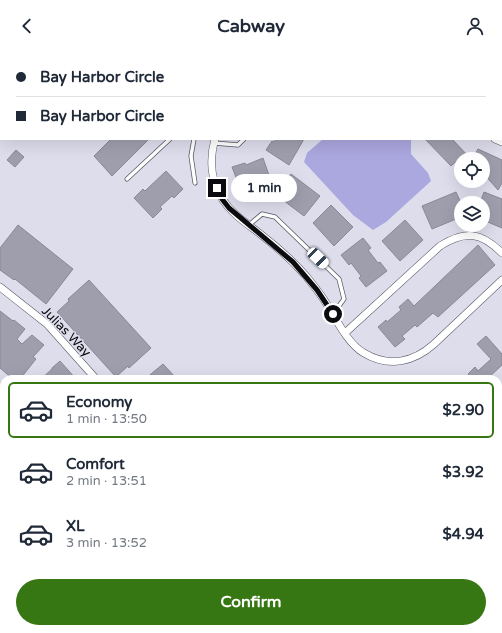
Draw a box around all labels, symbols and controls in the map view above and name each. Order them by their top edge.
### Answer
icon: back [16,15,38,37]
text: Cabway [217,15,285,37]
icon: person [464,15,486,37]
text: Bay Harbor Circle [40,68,164,86]
text: Bay Harbor Circle [40,107,164,125]
map controls [454,152,490,232]
button: locate [454,152,490,188]
callout: 1 min [231,174,297,202]
route end [208,179,226,197]
text: 1 min [247,180,281,196]
button: layers [454,196,490,232]
car [305,245,331,271]
street label: Julias Way [38,303,94,360]
route start [324,305,342,323]
icon: car [18,392,54,428]
text: Economy [66,393,132,411]
text: $2.90 [443,401,484,419]
text: 1 min · 13:50 [66,411,147,427]
icon: car [18,454,54,490]
text: Comfort [66,455,125,473]
text: $3.92 [443,463,484,481]
text: 2 min · 13:51 [66,473,147,489]
icon: car [18,516,54,552]
text: XL [66,517,85,535]
text: $4.94 [443,525,484,543]
text: 3 min · 13:52 [66,535,147,551]
button: Confirm [16,579,486,625]

